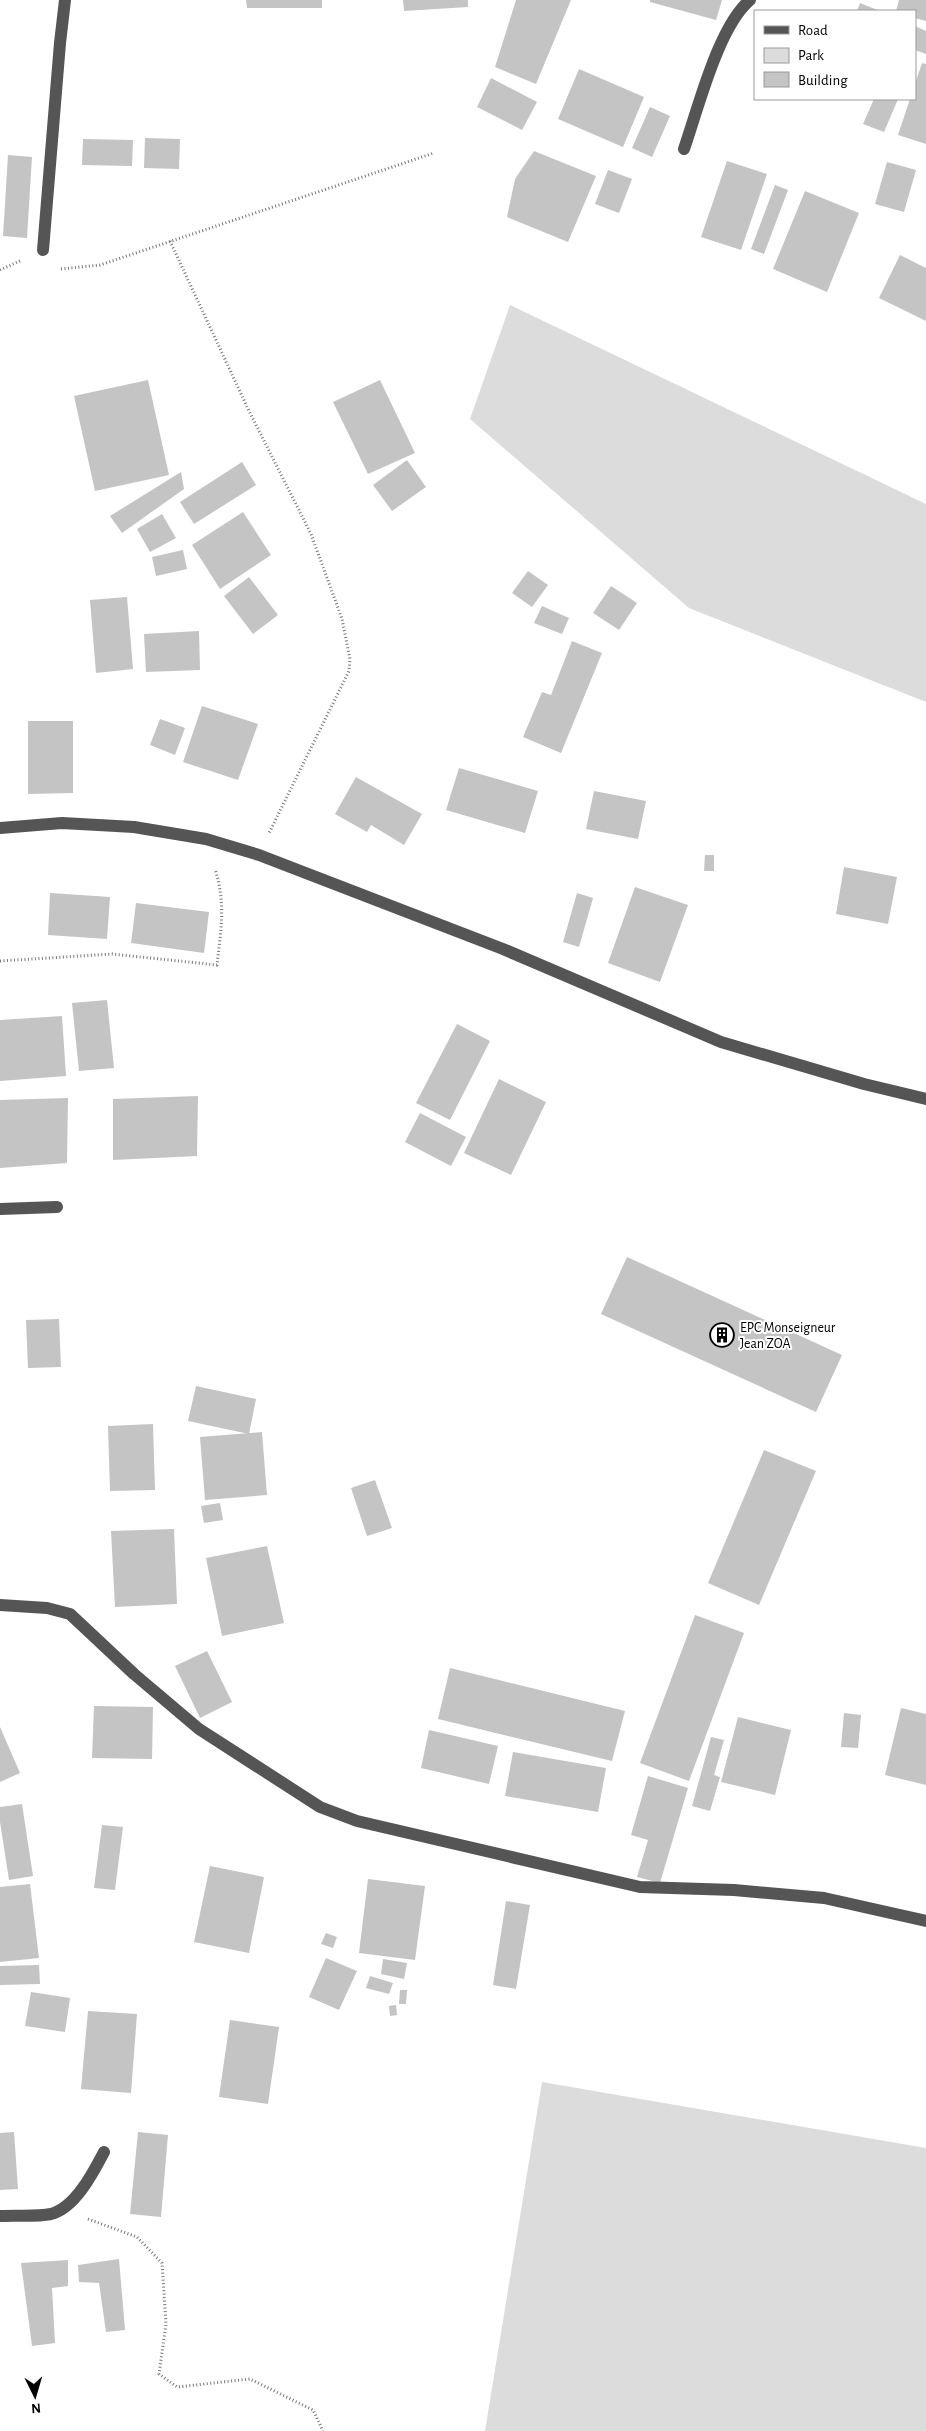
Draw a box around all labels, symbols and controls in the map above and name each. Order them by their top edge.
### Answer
legend [754,10,916,100]
text: Road [798,23,828,38]
text: Park [798,48,824,63]
text: Building [798,73,848,88]
place label: EPC Monseigneur Jean ZOA [740,1321,836,1351]
building icon: EPC Monseigneur Jean ZOA [709,1322,735,1348]
north arrow [10,2371,60,2421]
text: N [31,2401,42,2415]

